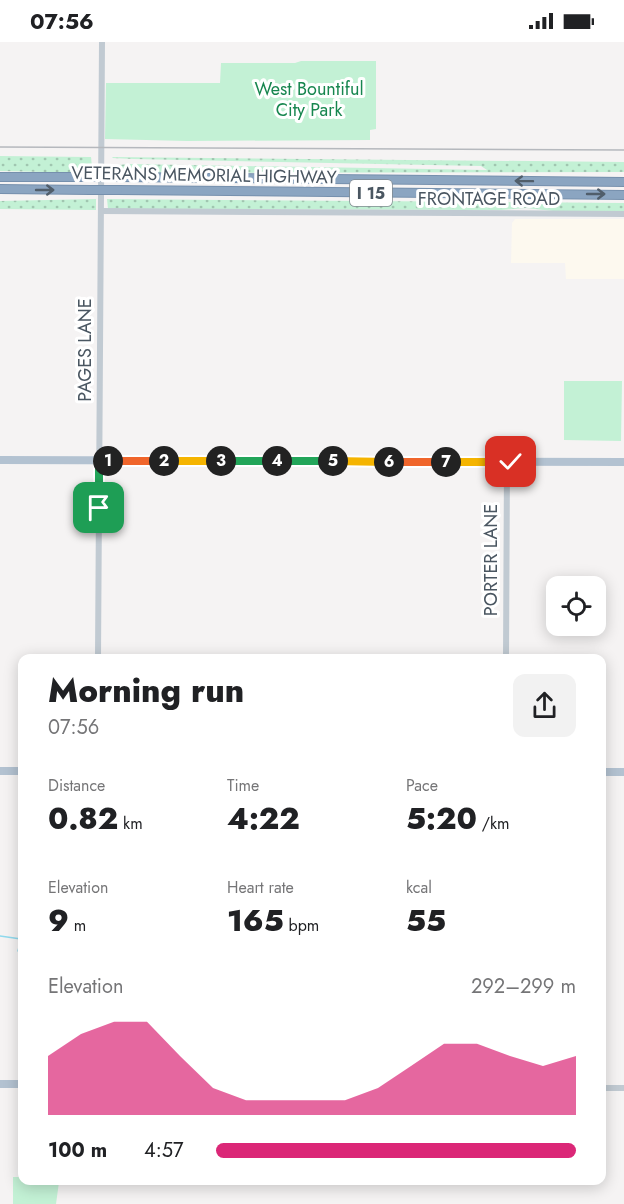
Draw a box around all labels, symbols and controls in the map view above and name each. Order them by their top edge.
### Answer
text: 07:56 [30,5,94,37]
park label: West Bountiful City Park [254,76,364,123]
street label: VETERANS MEMORIAL HIGHWAY [71,160,338,190]
one-way arrow [514,175,534,187]
road number: I 15 [350,180,392,206]
one-way arrow [34,184,54,196]
street label: FRONTAGE ROAD [418,186,560,212]
one-way arrow [586,188,606,200]
street label: PAGES LANE [72,298,98,402]
pin [485,436,536,487]
icon: check [494,445,527,478]
pin: 1 [93,446,123,476]
pin: 2 [149,446,179,476]
pin: 3 [206,446,236,476]
pin: 4 [262,446,292,476]
pin: 5 [318,446,348,476]
pin: 6 [374,447,404,477]
pin: 7 [431,447,461,477]
text: 1 [104,449,112,472]
text: 2 [159,449,169,472]
text: 3 [216,449,226,472]
text: 4 [271,449,283,472]
text: 5 [328,449,338,472]
text: 6 [384,450,394,473]
text: 7 [441,450,451,473]
pin [73,482,124,533]
icon: arrive [82,491,115,524]
street label: PORTER LANE [478,504,504,616]
map controls [546,576,606,636]
button: locate [546,576,606,636]
text: Morning run [48,667,244,714]
button: share [513,674,576,737]
text: 07:56 [48,713,99,742]
text: Distance [48,774,105,797]
text: Time [227,774,259,797]
text: Pace [406,774,438,797]
text: 0.82 [48,797,118,840]
text: 4:22 [227,797,300,840]
text: 5:20 [406,797,477,840]
text: km [118,812,143,835]
text: /km [477,812,509,835]
text: Elevation [48,876,108,899]
text: Heart rate [227,876,294,899]
text: kcal [406,876,432,899]
text: 9 [48,899,69,942]
text: 165 [227,899,284,942]
text: 55 [406,899,446,942]
text: m [69,914,86,937]
text: bpm [284,914,319,937]
text: Elevation [48,972,123,1001]
text: 292–299 m [471,972,576,1001]
text: 100 m [48,1136,107,1165]
text: 4:57 [144,1136,183,1165]

